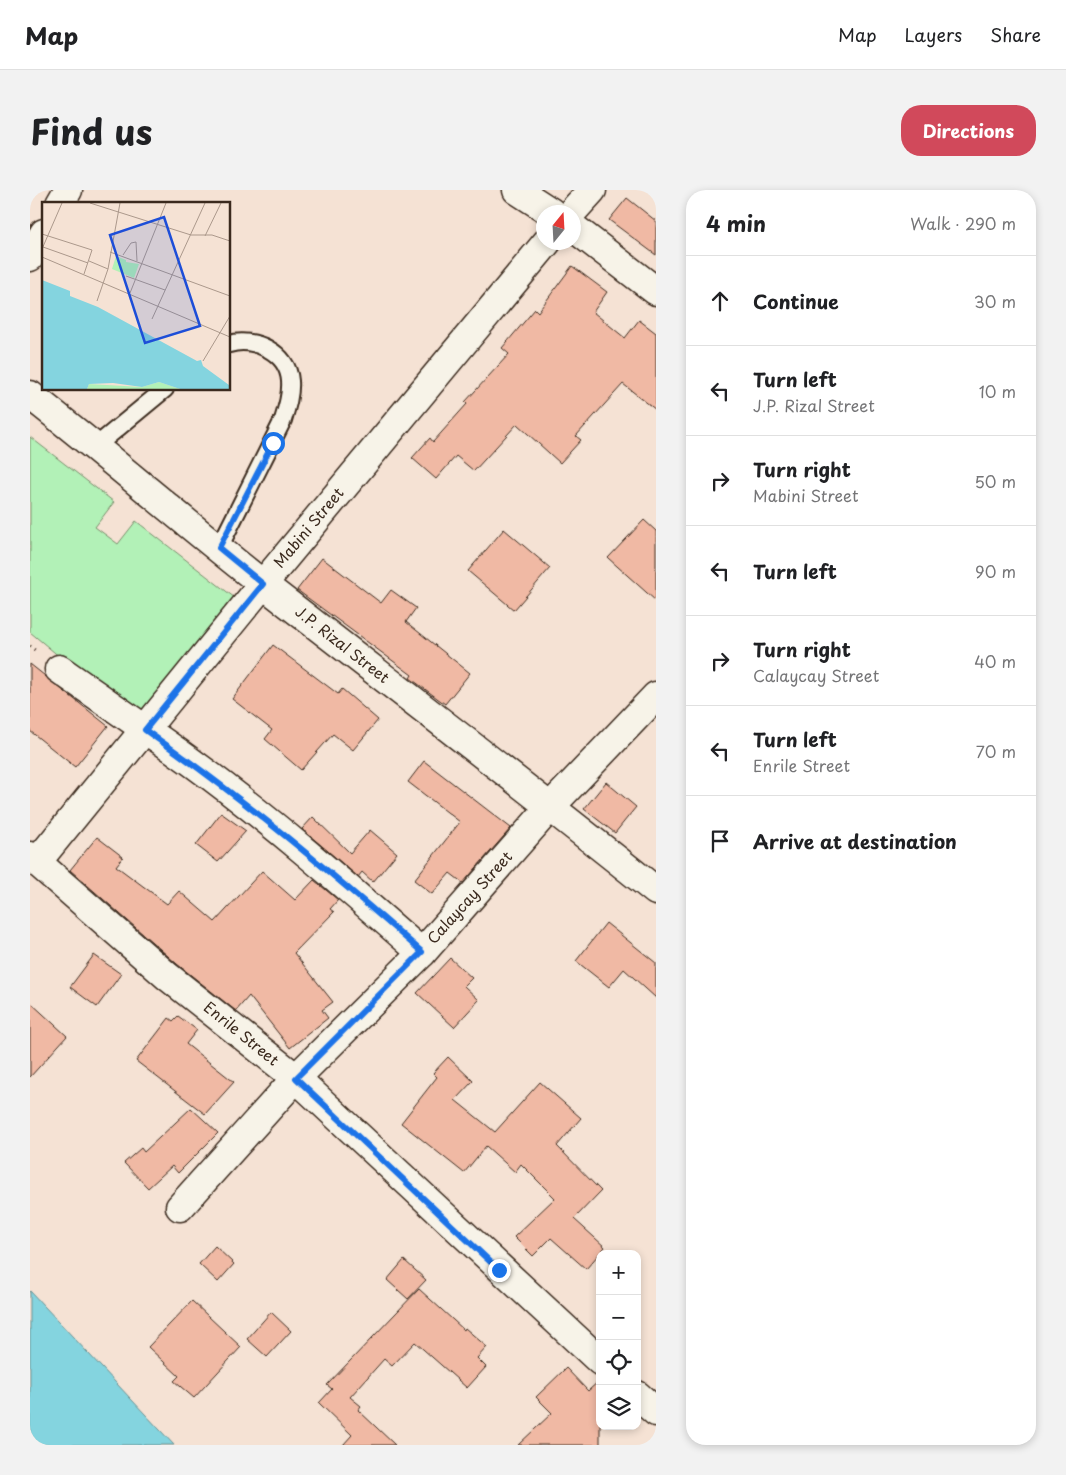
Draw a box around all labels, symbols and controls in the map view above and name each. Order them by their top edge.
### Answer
text: Map [25,17,78,53]
text: Map [838,21,877,48]
text: Layers [905,21,962,48]
text: Share [990,21,1041,48]
text: Find us [30,104,152,157]
button: Directions [901,105,1036,156]
inset map [42,202,230,390]
north arrow [536,205,581,250]
text: 4 min [706,207,766,239]
text: Walk · 290 m [910,211,1016,235]
icon: ahead [706,287,734,315]
text: Continue [753,287,839,315]
text: 30 m [974,289,1016,313]
text: Turn left [753,365,837,393]
icon: left [706,377,734,405]
text: 10 m [979,379,1016,403]
text: J.P. Rizal Street [753,393,875,417]
route start [262,432,285,455]
text: Turn right [753,455,851,483]
icon: right [706,467,734,495]
text: 50 m [975,469,1016,493]
street label: Mabini Street [267,482,348,572]
text: Mabini Street [753,483,858,507]
icon: left [706,557,734,585]
text: Turn left [753,557,837,585]
text: 90 m [975,559,1016,583]
street label: J.P. Rizal Street [291,600,395,688]
text: Turn right [753,635,851,663]
icon: right [706,647,734,675]
text: 40 m [974,649,1016,673]
text: Calaycay Street [753,663,879,687]
text: Turn left [753,725,837,753]
icon: left [706,737,734,765]
text: 70 m [976,739,1016,763]
text: Enrile Street [753,753,850,777]
icon: arrive [706,827,734,855]
text: Arrive at destination [753,827,957,855]
street label: Calaycay Street [421,845,517,949]
street label: Enrile Street [199,995,284,1070]
map controls [596,1250,641,1430]
button: + [596,1250,641,1295]
route end [488,1259,511,1282]
button: − [596,1295,641,1340]
button: locate [596,1340,641,1385]
button: layers [596,1385,641,1430]

